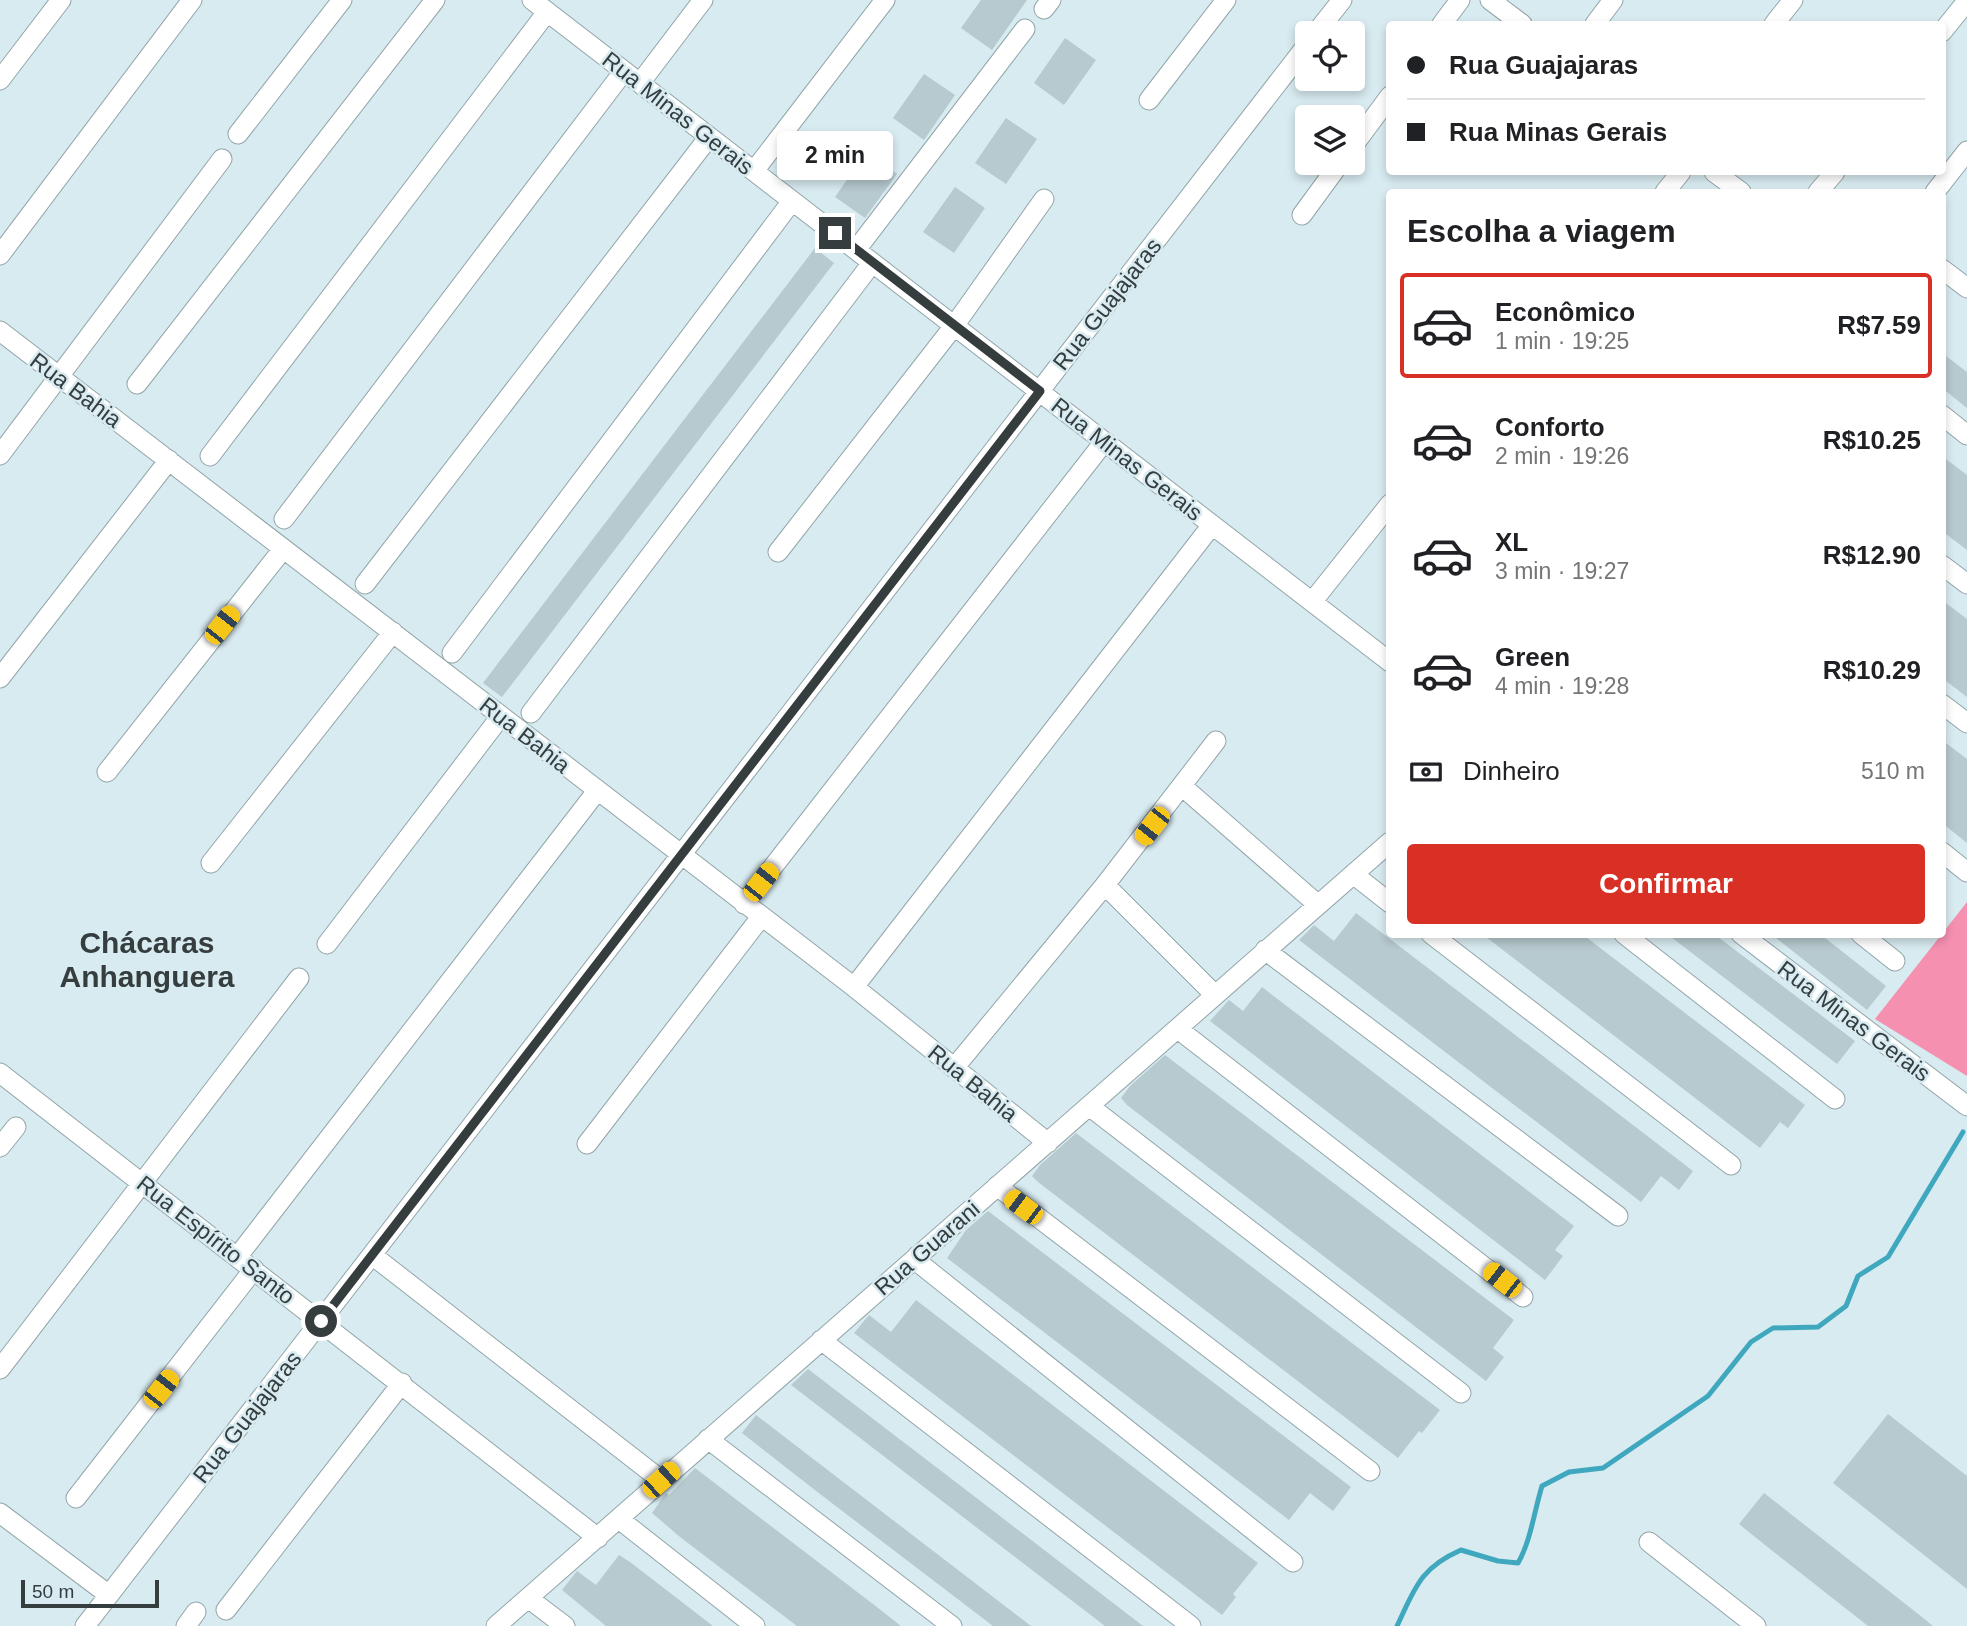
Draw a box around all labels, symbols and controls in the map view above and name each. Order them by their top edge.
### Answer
map controls [1295,21,1365,175]
button: locate [1295,21,1365,91]
street label: Rua Minas Gerais [597,46,759,180]
text: Rua Guajajaras [1449,50,1638,80]
button: layers [1295,105,1365,175]
text: Rua Minas Gerais [1449,117,1667,147]
callout: 2 min [777,132,893,180]
text: 2 min [805,142,865,168]
text: Escolha a viagem [1407,213,1676,249]
route end [819,217,851,249]
street label: Rua Guajajaras [1048,233,1166,375]
icon: car [1411,294,1474,357]
text: Econômico [1495,297,1635,327]
text: R$7.59 [1837,310,1921,340]
text: 1 min · 19:25 [1495,328,1629,354]
street label: Rua Bahia [25,347,127,433]
street label: Rua Minas Gerais [1046,392,1208,526]
icon: car [1411,409,1474,472]
text: Conforto [1495,412,1605,442]
text: R$10.25 [1823,425,1921,455]
text: 2 min · 19:26 [1495,443,1629,469]
icon: car [1411,524,1474,587]
text: XL [1495,527,1528,557]
text: R$12.90 [1823,540,1921,570]
text: 3 min · 19:27 [1495,558,1629,584]
car [201,602,244,648]
icon: car [1411,639,1474,702]
text: Green [1495,642,1570,672]
text: R$10.29 [1823,655,1921,685]
text: 4 min · 19:28 [1495,673,1629,699]
street label: Rua Bahia [475,692,575,778]
icon: cash [1407,753,1445,791]
text: Dinheiro [1463,756,1560,786]
text: 510 m [1861,758,1925,784]
car [1131,803,1174,849]
button: Confirmar [1407,844,1925,924]
car [740,859,783,905]
district label: Chácaras Anhanguera [59,926,235,993]
street label: Rua Minas Gerais [1773,955,1935,1087]
street label: Rua Bahia [923,1039,1023,1127]
street label: Rua Espírito Santo [132,1170,300,1310]
car [1000,1186,1047,1228]
street label: Rua Guarani [869,1195,985,1301]
car [1479,1259,1526,1301]
route start [305,1305,337,1337]
street label: Rua Guajajaras [188,1346,306,1488]
car [140,1366,183,1412]
car [639,1458,684,1502]
scale bar [21,1577,159,1609]
text: 50 m [32,1581,74,1602]

